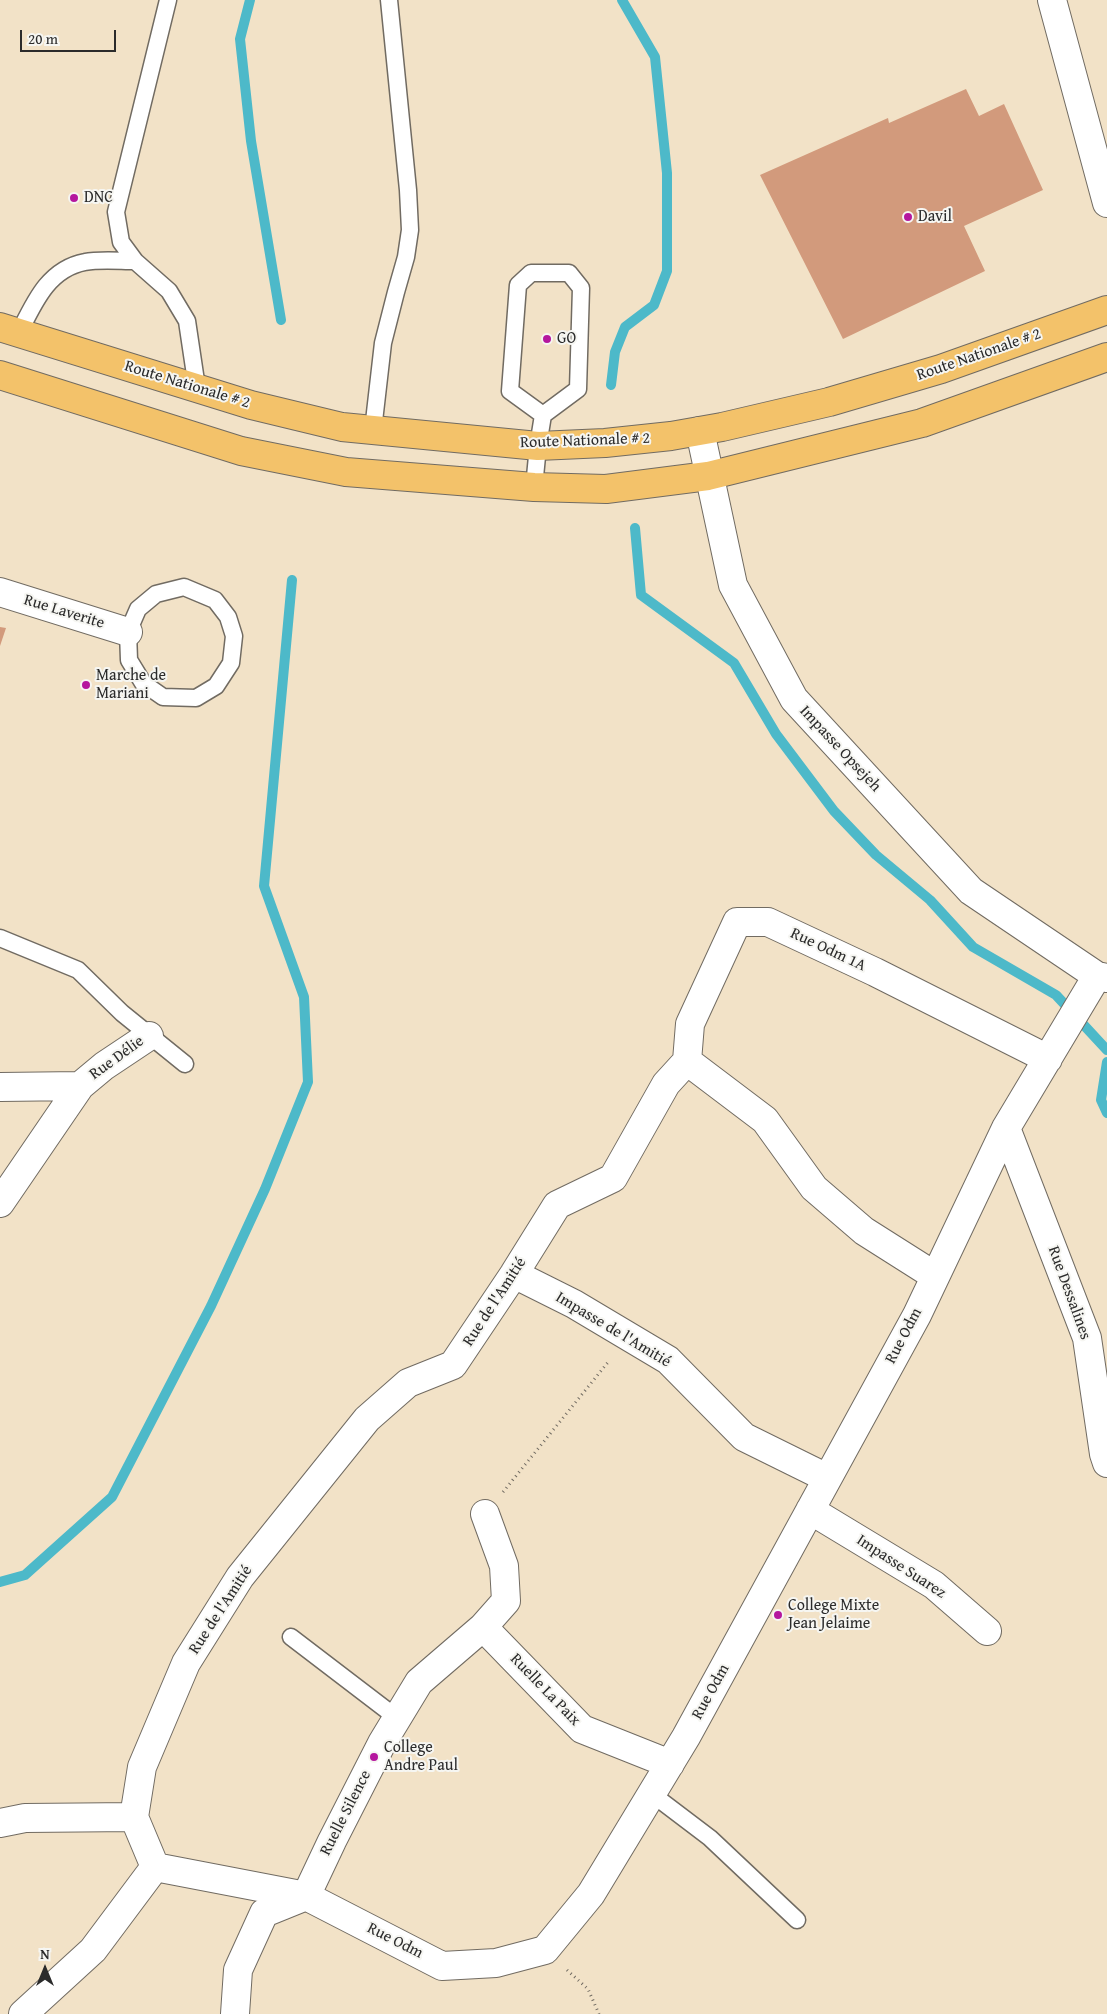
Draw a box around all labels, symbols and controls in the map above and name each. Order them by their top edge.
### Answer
scale bar [22,20,119,52]
text: 20 m [28,28,58,49]
place label: DNC [84,188,113,208]
marker: DNC [68,192,80,204]
place label: Davil [918,207,952,227]
marker: Davil [902,211,914,223]
street label: Route Nationale # 2 [914,325,1044,385]
place label: GO [557,329,576,349]
marker: GO [541,333,553,345]
street label: Route Nationale # 2 [122,357,252,413]
street label: Route Nationale # 2 [520,429,650,453]
street label: Rue Laverite [21,591,107,633]
place label: Marche de Mariani [96,666,166,704]
marker: Marche de Mariani [80,679,92,691]
street label: Impasse Opsejeh [795,702,885,796]
street label: Rue Odm 1A [787,924,869,976]
street label: Rue Délie [86,1032,148,1084]
street label: Rue Dessalines [1043,1244,1095,1342]
street label: Rue de l'Amitié [459,1254,531,1350]
street label: Impasse de l'Amitié [552,1288,674,1372]
street label: Rue Odm [881,1305,927,1367]
street label: Impasse Suarez [853,1531,949,1603]
street label: Rue de l'Amitié [185,1562,257,1658]
place label: College Mixte Jean Jelaime [788,1596,879,1634]
marker: College Mixte Jean Jelaime [772,1609,784,1621]
street label: Ruelle La Paix [506,1650,584,1730]
street label: Rue Odm [688,1661,734,1723]
place label: College Andre Paul [384,1738,458,1776]
marker: College Andre Paul [368,1751,380,1763]
street label: Ruelle Silence [316,1767,376,1859]
street label: Rue Odm [364,1919,426,1963]
north arrow [20,1944,70,1994]
text: N [40,1944,50,1964]

